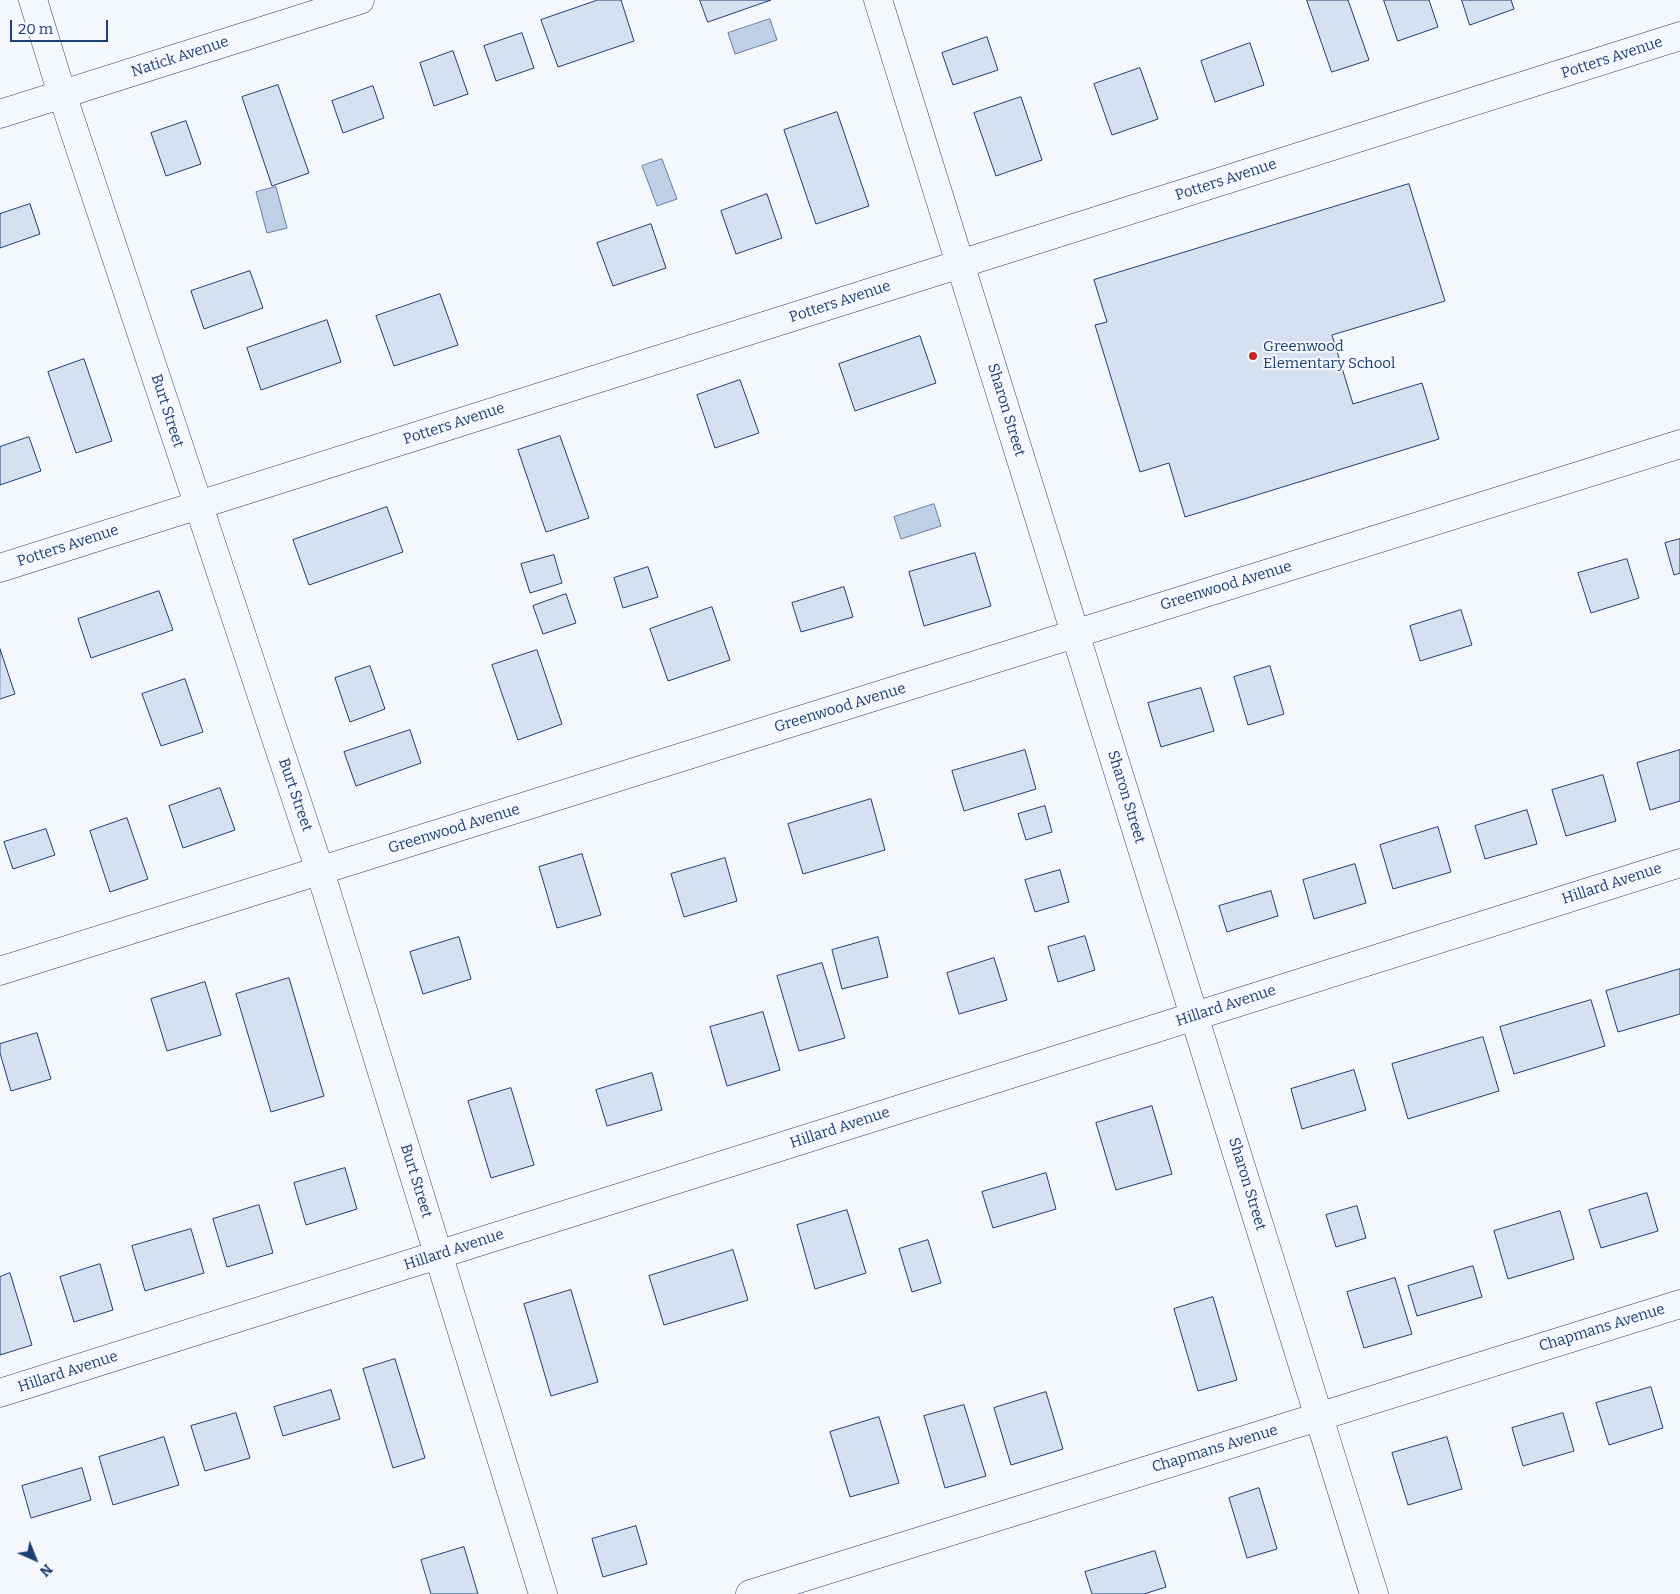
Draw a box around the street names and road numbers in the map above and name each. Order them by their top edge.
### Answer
street label: Natick Avenue [129,33,231,81]
street label: Potters Avenue [1559,33,1665,83]
street label: Potters Avenue [1173,155,1279,205]
street label: Potters Avenue [787,277,893,327]
street label: Sharon Street [983,361,1029,459]
street label: Burt Street [147,372,187,450]
street label: Potters Avenue [401,399,507,449]
street label: Potters Avenue [15,521,121,571]
street label: Greenwood Avenue [1158,557,1294,615]
street label: Greenwood Avenue [772,679,908,737]
street label: Sharon Street [1103,748,1149,846]
street label: Burt Street [274,756,316,834]
street label: Greenwood Avenue [386,800,522,858]
street label: Hillard Avenue [1560,859,1664,909]
street label: Hillard Avenue [1174,981,1278,1031]
street label: Hillard Avenue [788,1103,892,1153]
street label: Sharon Street [1224,1135,1270,1233]
street label: Burt Street [396,1142,436,1220]
street label: Hillard Avenue [402,1225,506,1275]
street label: Chapmans Avenue [1537,1300,1667,1356]
street label: Hillard Avenue [16,1347,120,1397]
street label: Chapmans Avenue [1150,1421,1280,1477]

